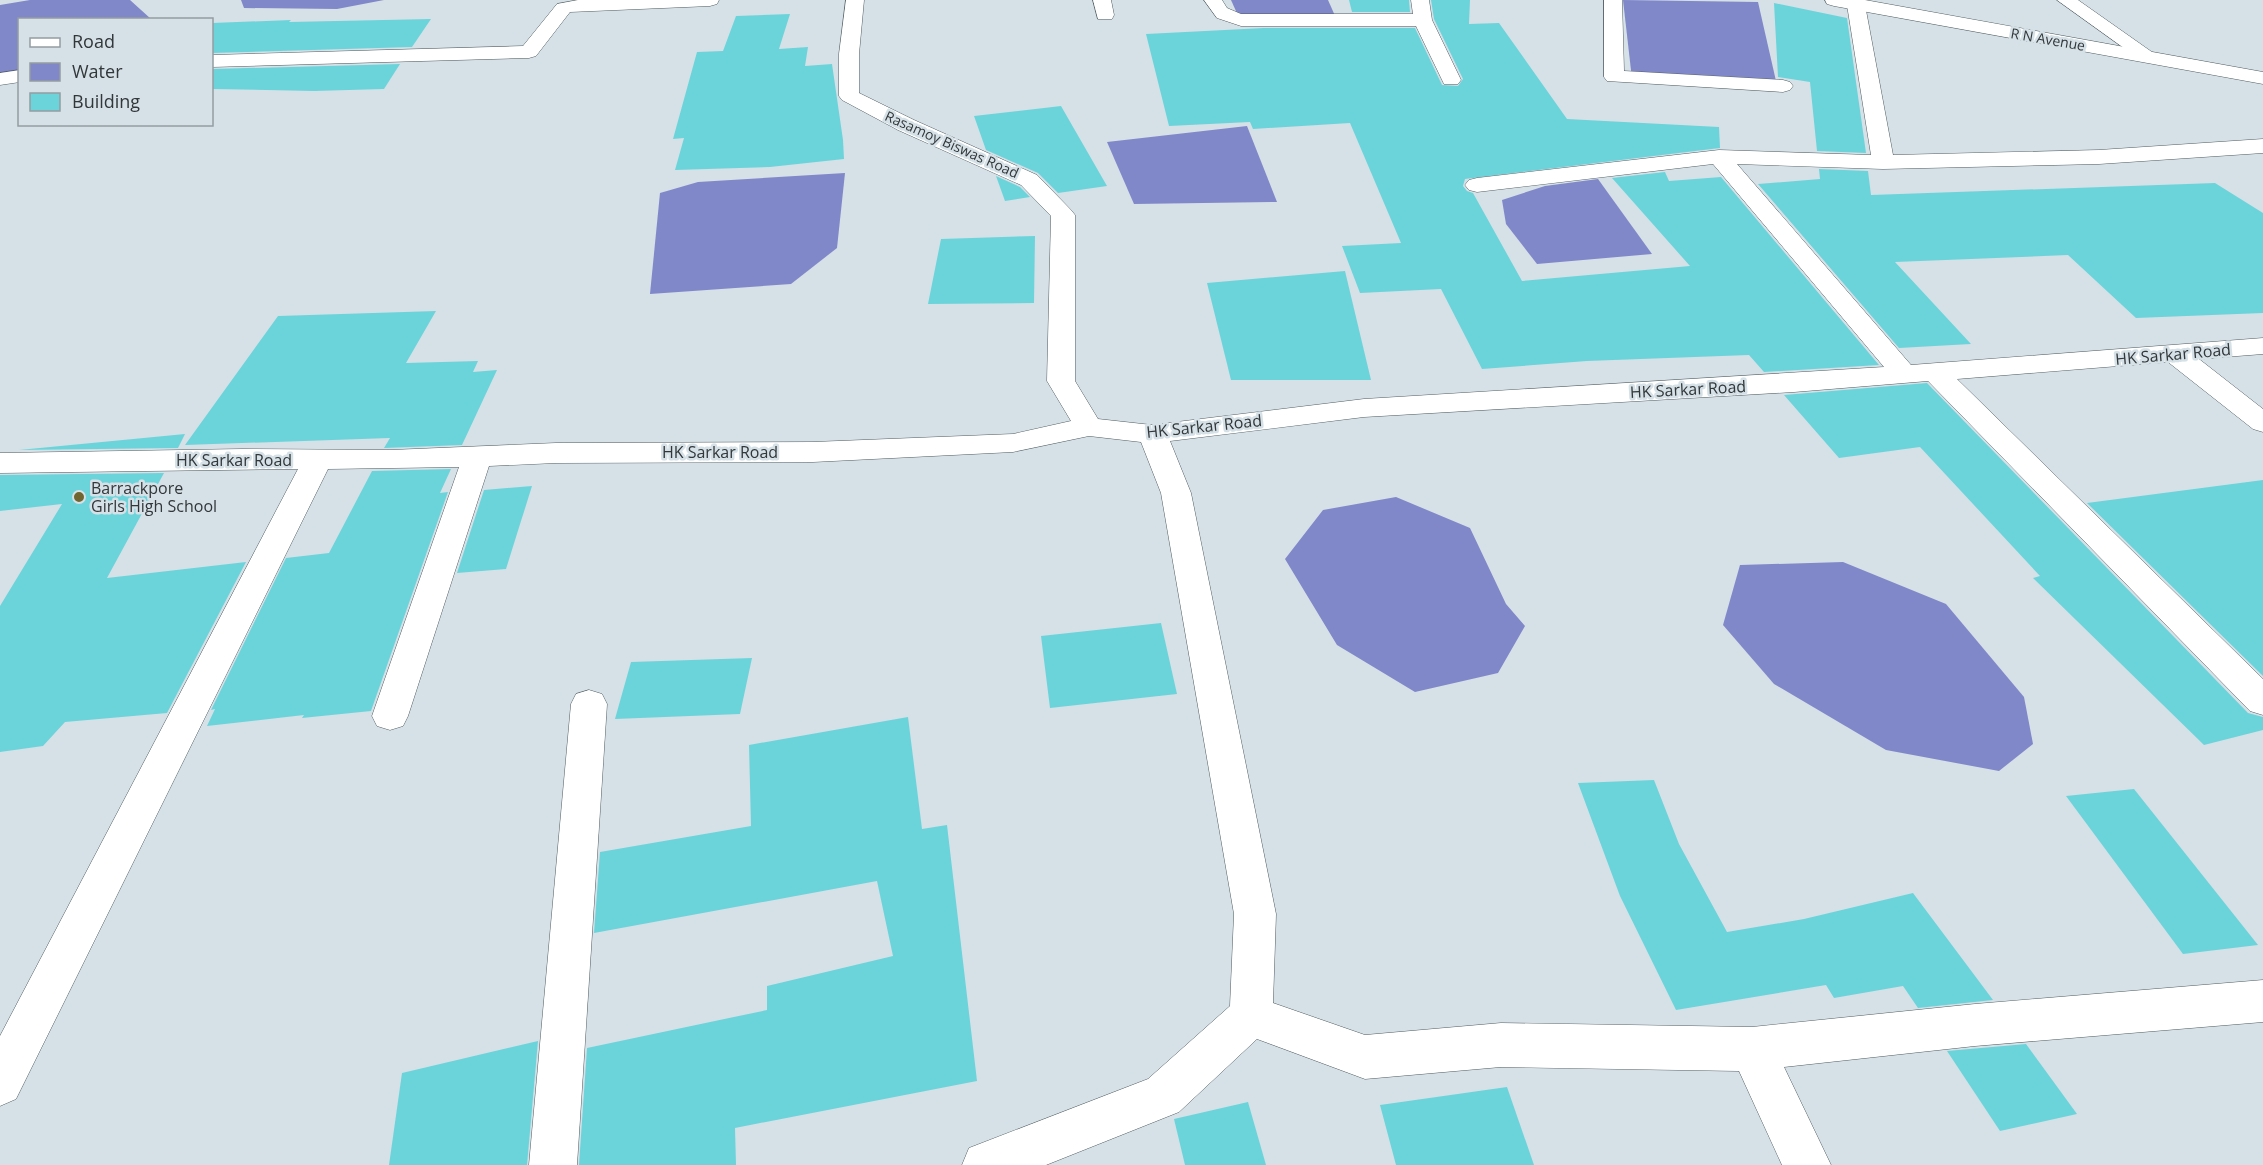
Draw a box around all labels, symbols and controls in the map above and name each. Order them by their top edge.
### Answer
legend [18,18,213,126]
street label: R N Avenue [2009,23,2087,55]
text: Road [72,29,115,53]
text: Water [72,59,123,83]
text: Building [72,89,140,113]
street label: Rasamoy Biswas Road [882,106,1022,182]
street label: HK Sarkar Road [2114,338,2232,370]
street label: HK Sarkar Road [1629,375,1747,403]
street label: HK Sarkar Road [1145,409,1263,443]
street label: HK Sarkar Road [662,441,778,463]
street label: HK Sarkar Road [176,449,292,471]
place label: Barrackpore Girls High School [91,477,217,517]
marker: Barrackpore Girls High School [72,490,86,504]

